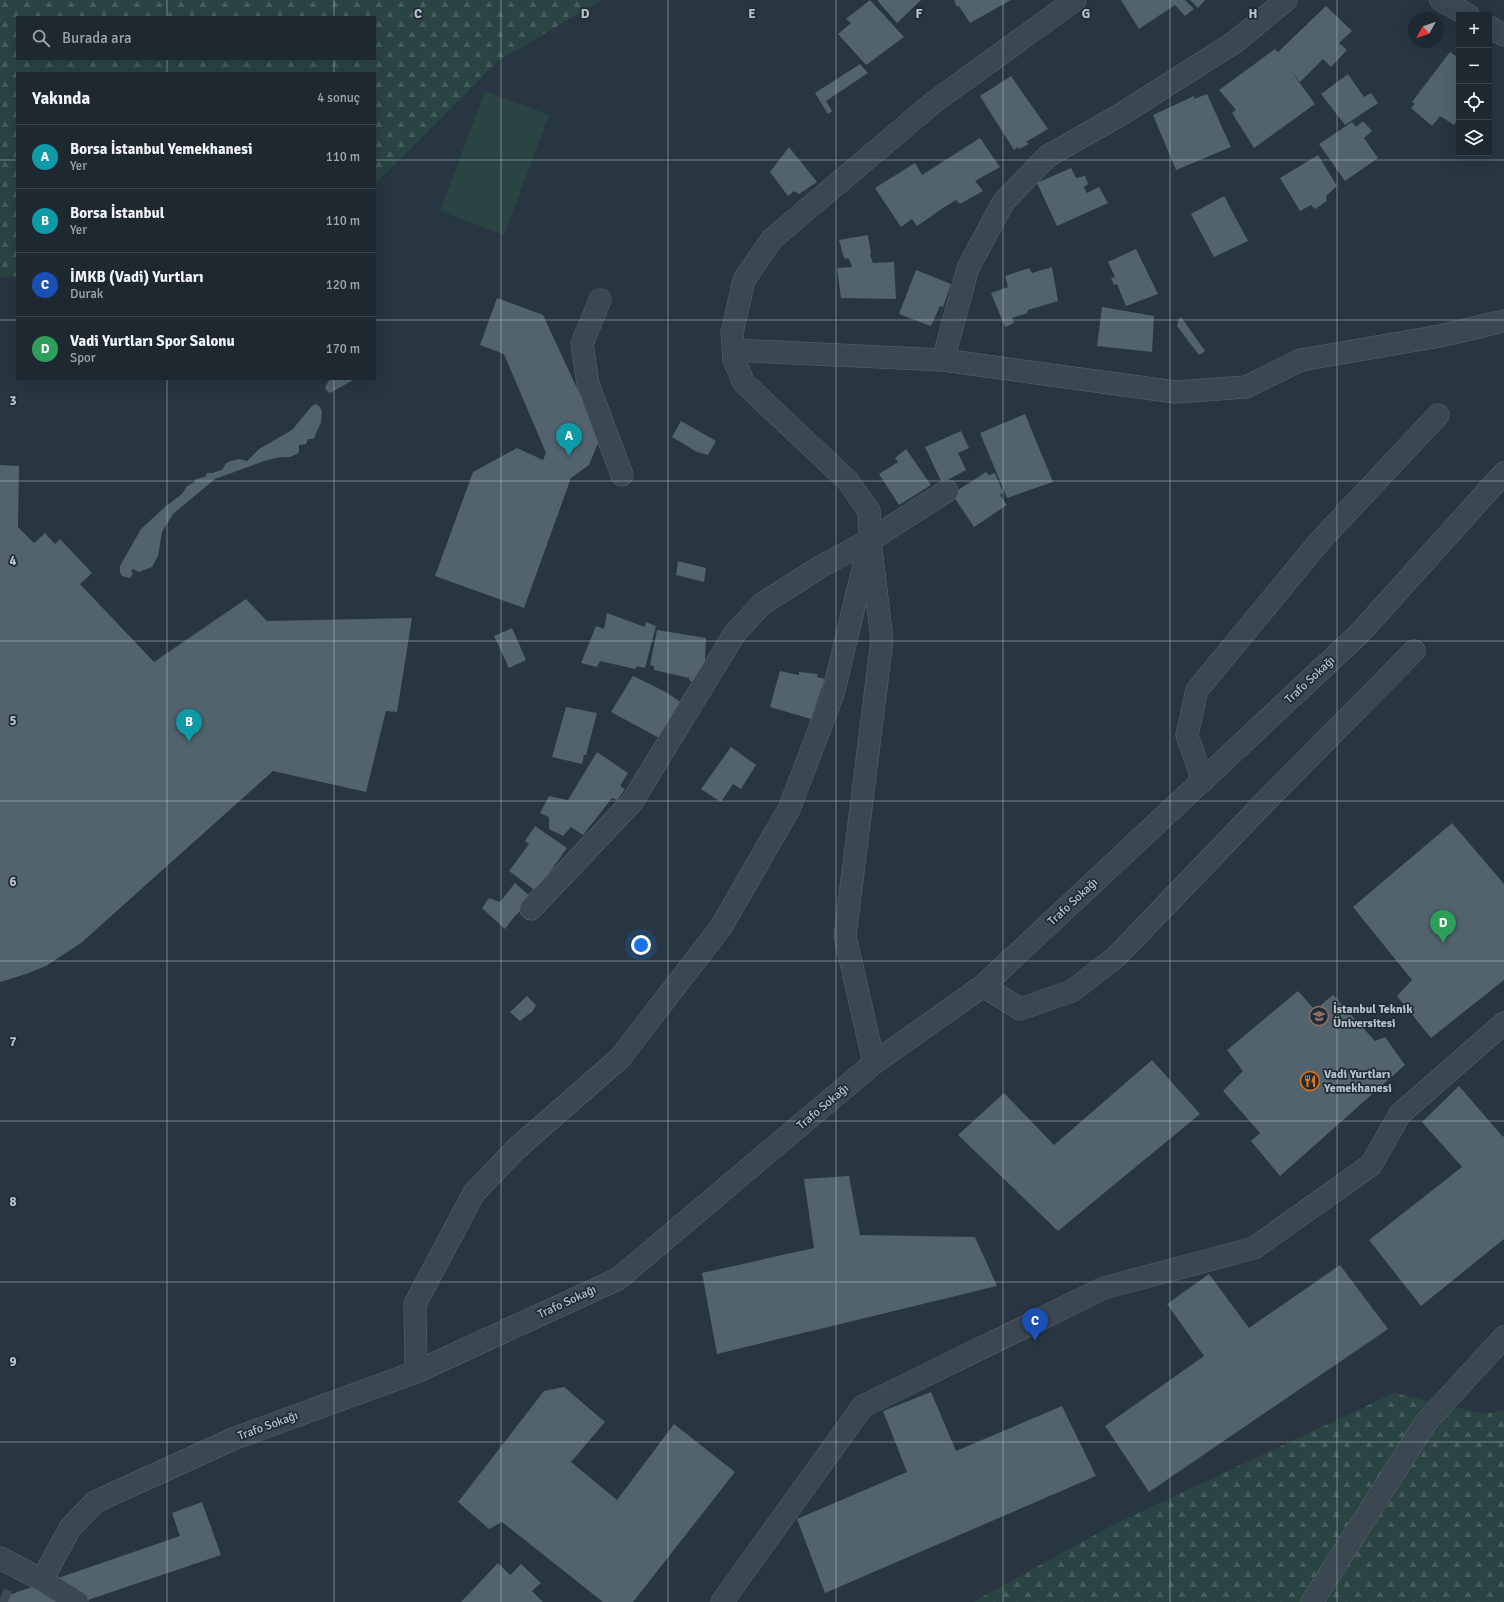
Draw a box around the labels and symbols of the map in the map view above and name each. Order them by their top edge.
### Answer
text: C [414,6,422,22]
text: D [581,6,590,22]
text: E [748,6,756,22]
text: F [916,6,923,22]
text: G [1082,6,1090,22]
text: H [1249,6,1257,22]
north arrow [1408,12,1444,48]
text: 3 [9,393,17,409]
pin: A [556,423,582,456]
text: 4 [9,553,17,569]
street label: Trafo Sokağı [1282,653,1338,707]
pin: B [176,709,202,742]
text: 5 [9,713,17,729]
text: 6 [9,874,17,890]
street label: Trafo Sokağı [1045,875,1101,929]
pin: D [1430,910,1456,943]
your location [631,935,651,955]
place label: İstanbul Teknik Üniversitesi [1333,1002,1413,1031]
school or university icon: İstanbul Teknik Üniversitesi [1308,1005,1330,1027]
text: 7 [9,1034,17,1050]
place label: Vadi Yurtları Yemekhanesi [1323,1067,1392,1096]
restaurant icon: Vadi Yurtları Yemekhanesi [1299,1070,1321,1092]
street label: Trafo Sokağı [794,1081,852,1133]
text: 8 [9,1194,17,1210]
street label: Trafo Sokağı [535,1282,599,1322]
pin: C [1022,1308,1048,1341]
text: 9 [9,1354,17,1370]
street label: Trafo Sokağı [236,1408,300,1444]

